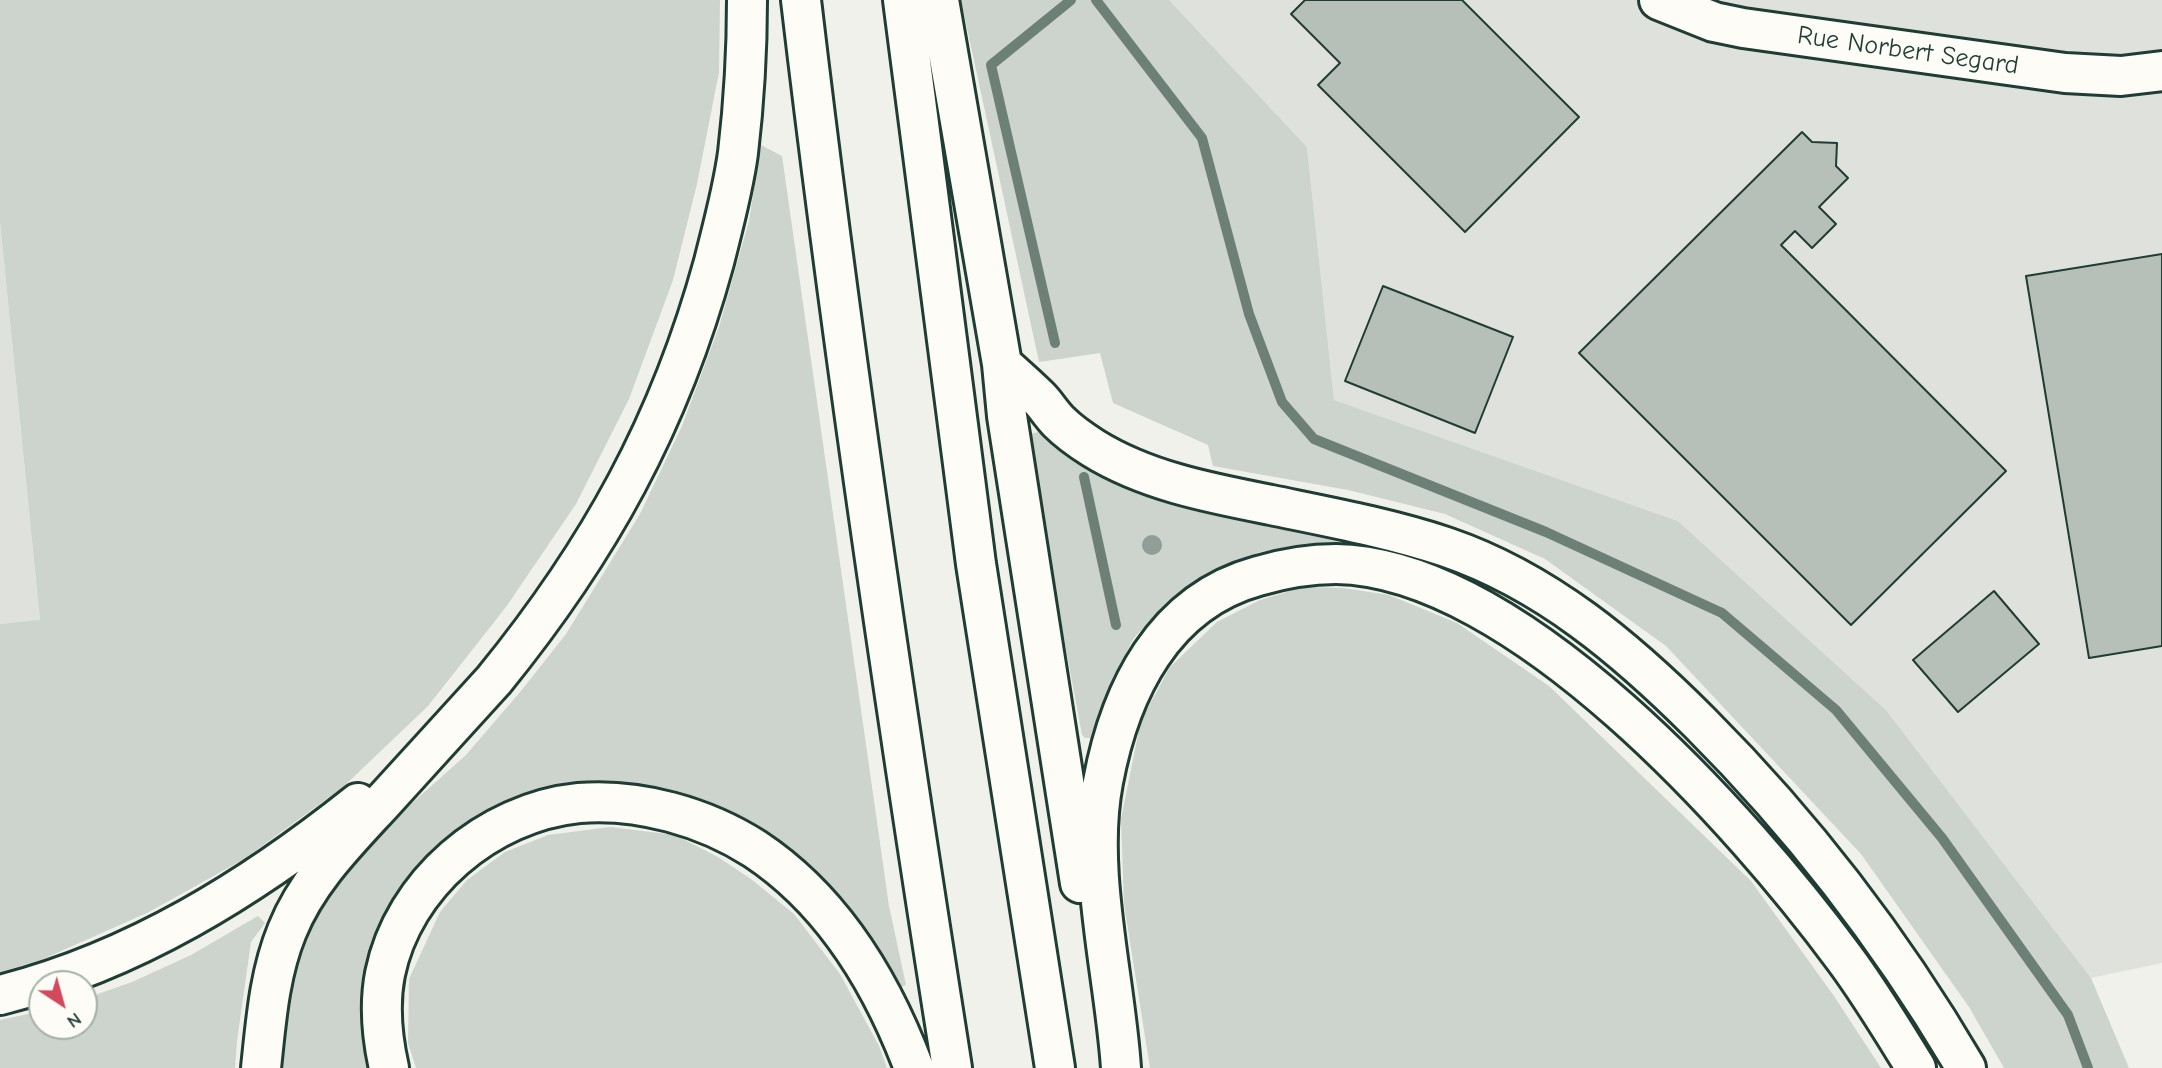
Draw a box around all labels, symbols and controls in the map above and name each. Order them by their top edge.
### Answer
street label: Rue Norbert Segard [1795,20,2021,82]
north arrow [28,970,98,1040]
text: N [63,1008,86,1033]

